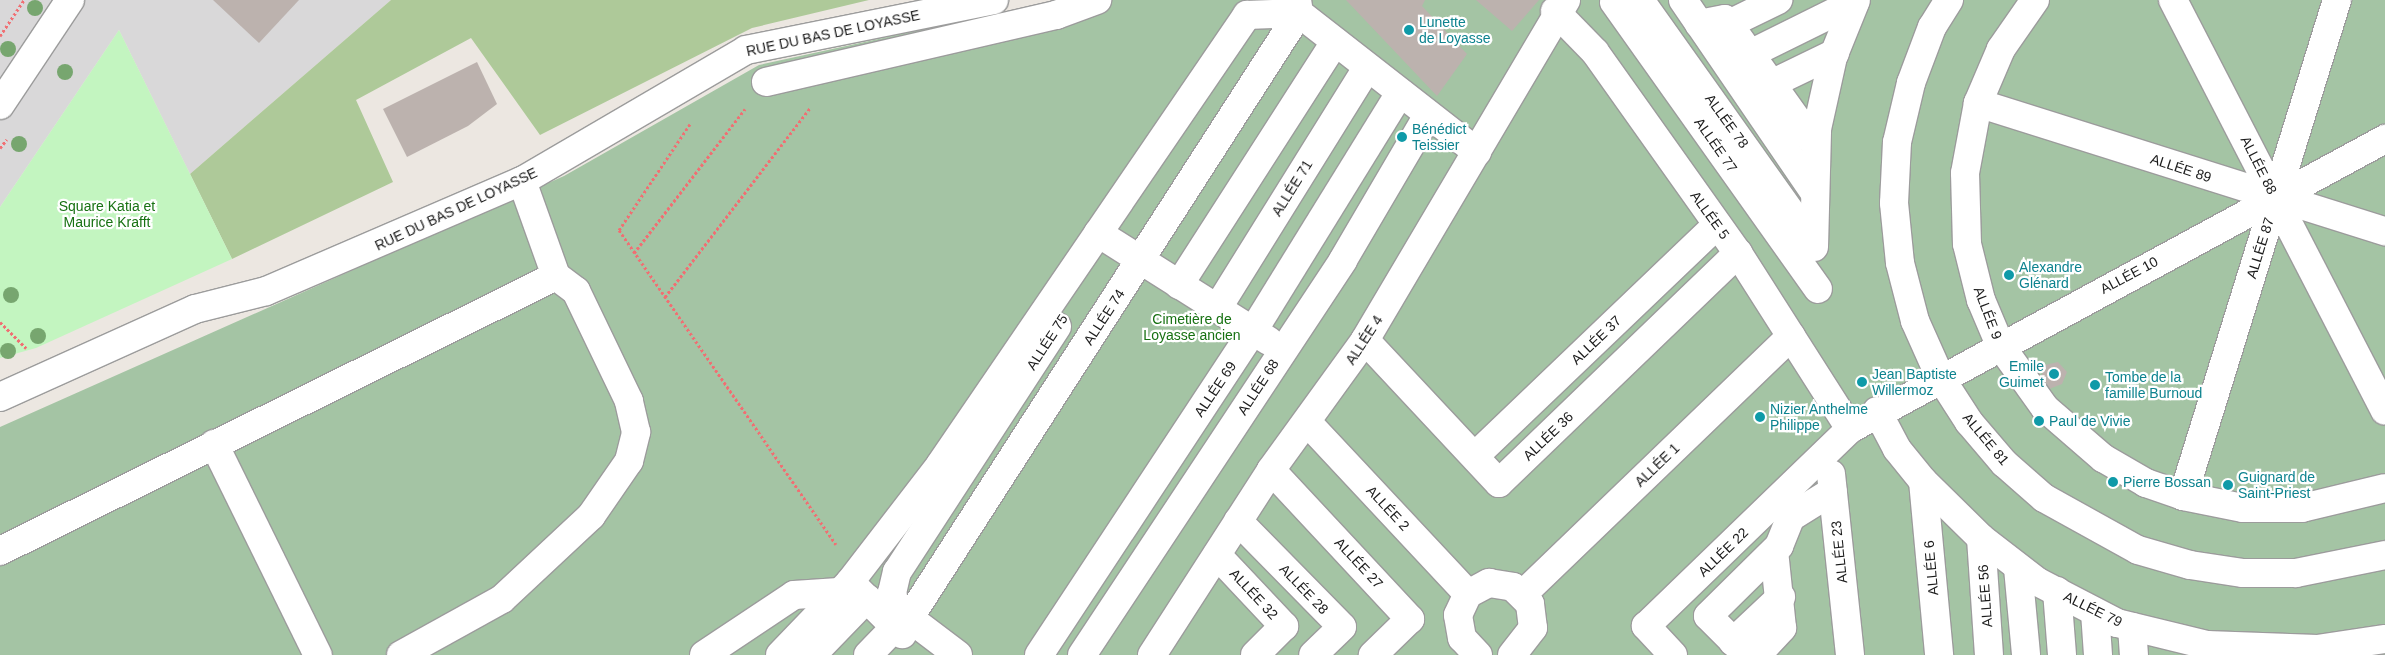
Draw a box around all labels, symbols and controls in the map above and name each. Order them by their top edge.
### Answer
street label: RUE DU BAS DE LOYASSE [745,6,921,60]
place label: Lunette de Loyasse [1419,14,1491,46]
marker: Lunette de Loyasse [1403,24,1415,36]
street label: ALLÉE 78 [1702,91,1752,151]
street label: ALLÉE 77 [1691,114,1741,176]
place label: Bénédict Teissier [1412,121,1466,154]
marker: Bénédict Teissier [1396,131,1408,143]
street label: ALLÉE 88 [2237,133,2281,197]
street label: ALLÉE 89 [2148,150,2214,186]
street label: ALLÉE 71 [1268,157,1316,219]
street label: RUE DU BAS DE LOYASSE [372,164,540,254]
street label: ALLÉE 5 [1687,188,1733,242]
park label: Square Katia et Maurice Krafft [59,198,155,230]
street label: ALLÉE 87 [2243,215,2277,281]
street label: ALLÉE 10 [2097,253,2161,297]
place label: Alexandre Glénard [2019,259,2082,292]
marker: Alexandre Glénard [2003,269,2015,281]
street label: ALLÉE 9 [1970,284,2006,342]
street label: ALLÉE 74 [1080,286,1128,348]
street label: ALLÉE 75 [1023,311,1071,373]
park label: Cimetière de Loyasse ancien [1143,311,1241,344]
street label: ALLÉE 4 [1342,312,1386,368]
street label: ALLÉE 37 [1567,312,1625,368]
street label: ALLÉE 68 [1234,356,1282,418]
street label: ALLÉE 69 [1190,358,1240,420]
place label: Emile Guimet [1999,358,2044,391]
place label: Jean Baptiste Willermoz [1872,366,1957,398]
marker: Emile Guimet [2048,368,2060,380]
place label: Tombe de la famille Burnoud [2105,369,2202,402]
marker: Jean Baptiste Willermoz [1856,376,1868,388]
marker: Tombe de la famille Burnoud [2089,379,2101,391]
place label: Nizier Anthelme Philippe [1770,401,1869,434]
street label: ALLÉE 36 [1519,408,1577,464]
street label: ALLÉE 81 [1959,409,2013,469]
marker: Nizier Anthelme Philippe [1754,411,1766,423]
place label: Paul de Vivie [2049,413,2130,429]
marker: Paul de Vivie [2033,415,2045,427]
street label: ALLÉE 1 [1631,440,1683,490]
place label: Guignard de Saint-Priest [2238,469,2315,502]
place label: Pierre Bossan [2123,474,2211,490]
marker: Pierre Bossan [2107,476,2119,488]
marker: Guignard de Saint-Priest [2222,479,2234,491]
street label: ALLÉE 2 [1363,482,1413,534]
street label: ALLÉE 23 [1827,520,1851,584]
street label: ALLÉE 22 [1694,524,1752,580]
street label: ALLÉE 27 [1331,534,1387,592]
street label: ALLÉE 6 [1920,540,1942,596]
street label: ALLÉE 28 [1276,560,1332,618]
street label: ALLÉE 56 [1974,564,1996,628]
street label: ALLÉE 32 [1226,565,1282,623]
street label: ALLÉE 79 [2061,588,2125,630]

